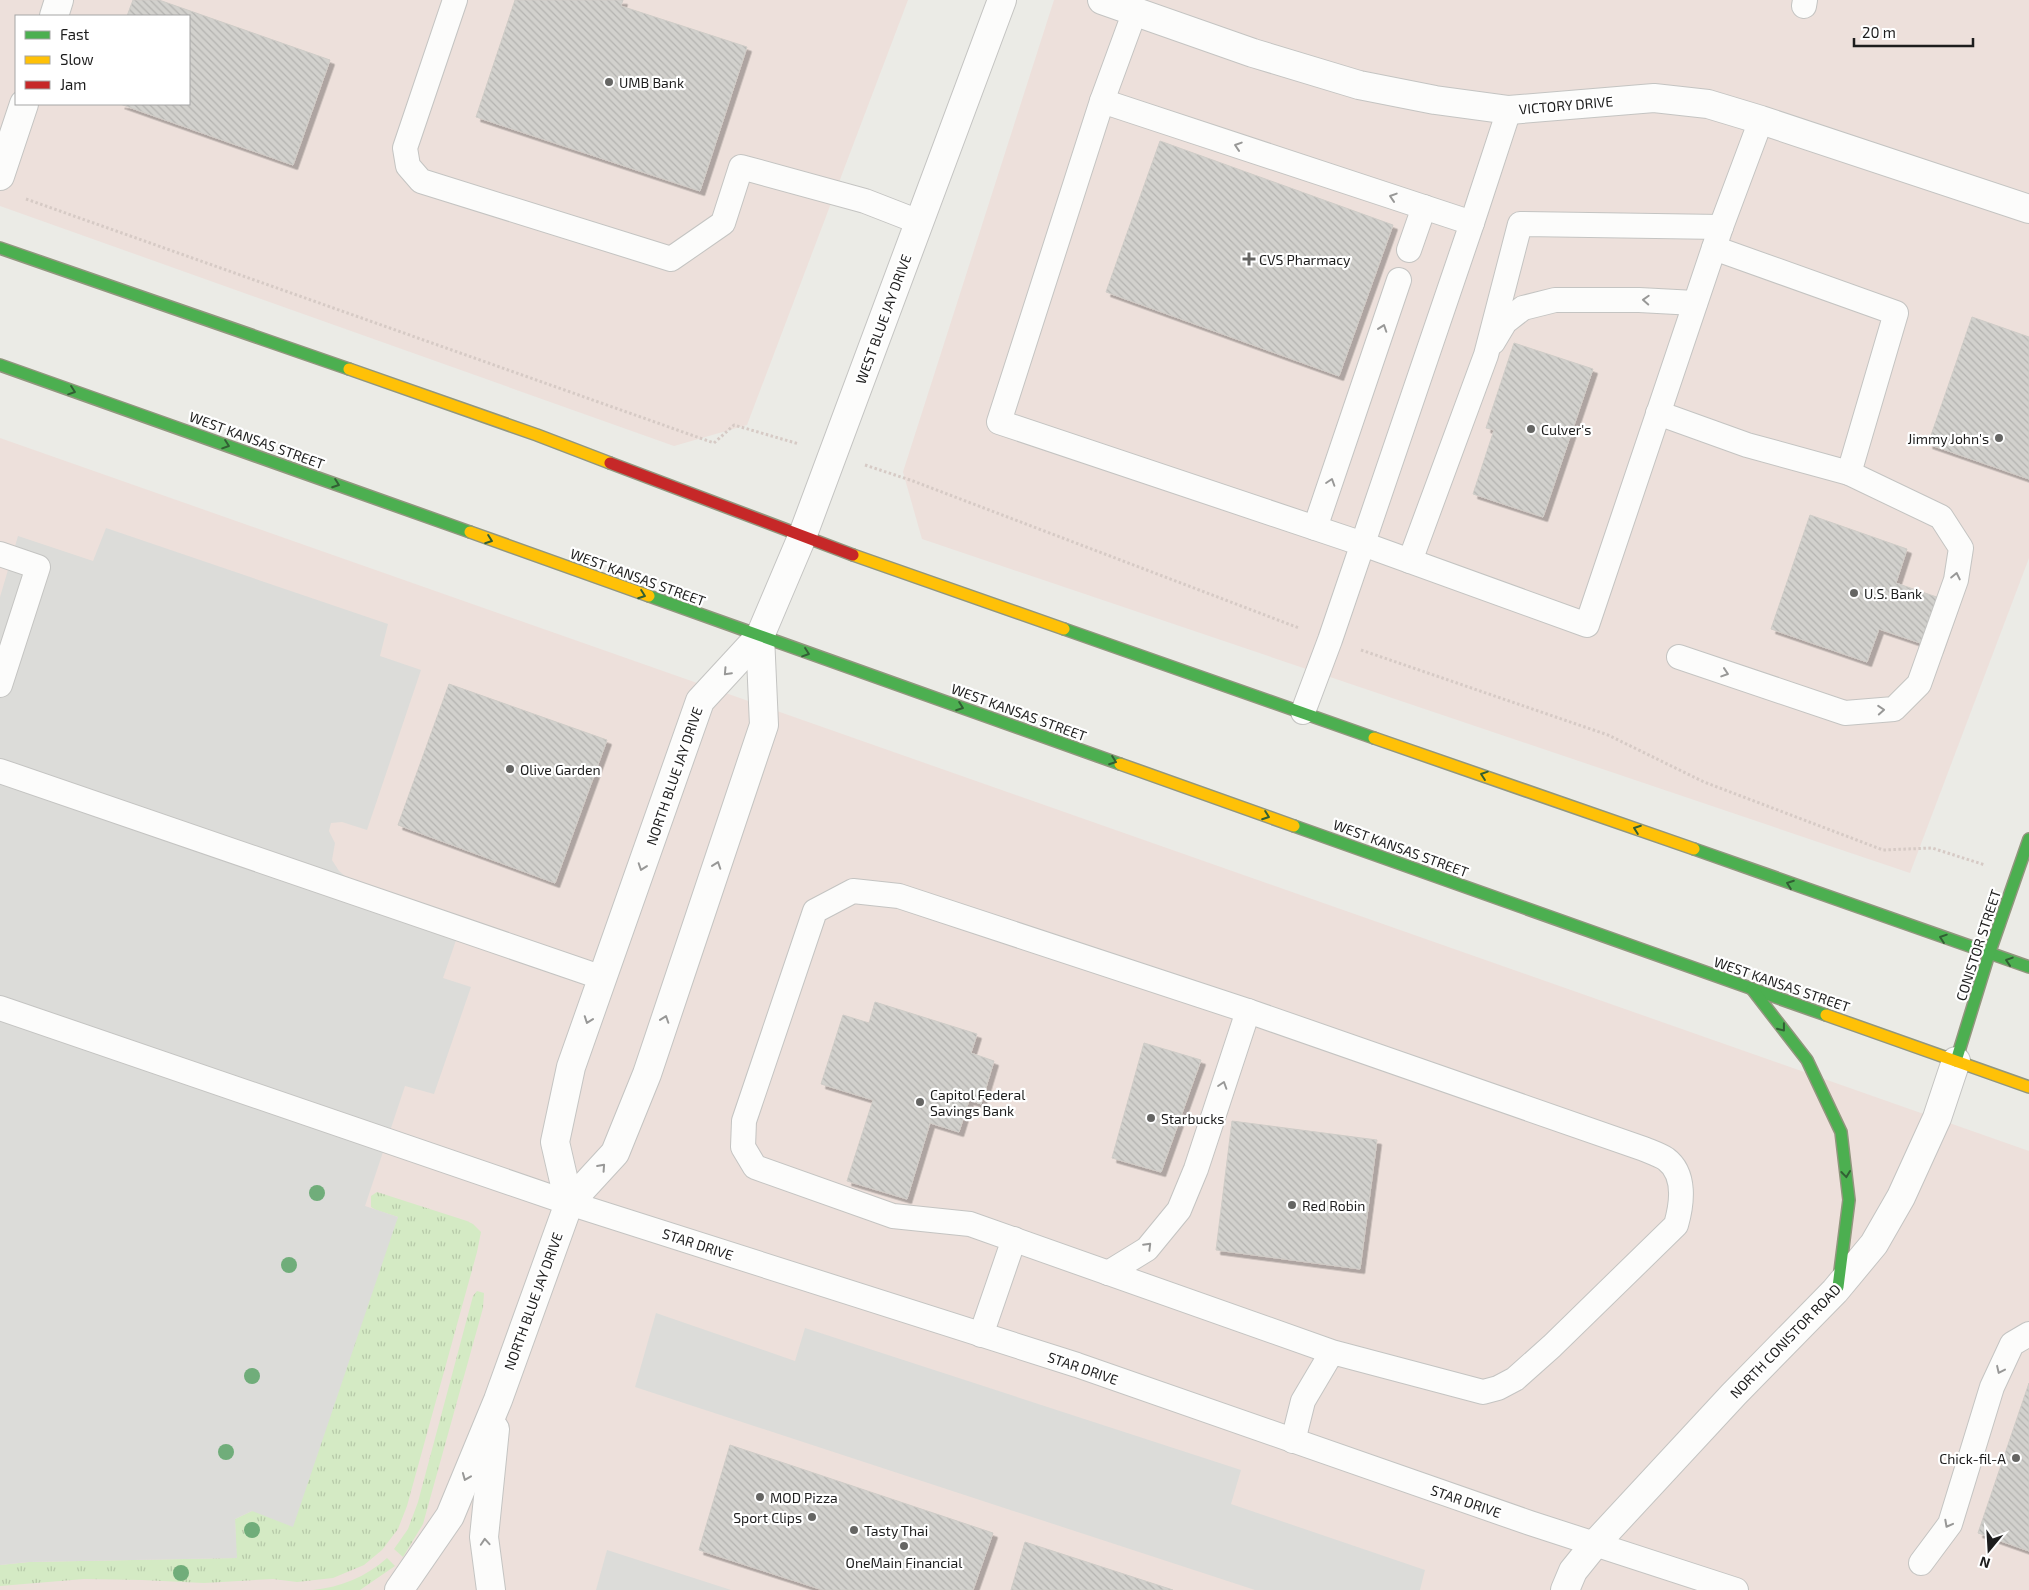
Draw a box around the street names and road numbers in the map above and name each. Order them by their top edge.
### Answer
street label: VICTORY DRIVE [1518,92,1614,118]
street label: WEST BLUE JAY DRIVE [852,252,914,386]
street label: WEST KANSAS STREET [187,408,327,472]
street label: WEST KANSAS STREET [568,545,708,609]
street label: WEST KANSAS STREET [949,680,1089,744]
street label: NORTH BLUE JAY DRIVE [642,704,706,847]
street label: WEST KANSAS STREET [1331,816,1471,880]
street label: CONISTOR STREET [1952,887,2004,1003]
street label: WEST KANSAS STREET [1712,953,1852,1015]
street label: STAR DRIVE [660,1225,736,1264]
street label: NORTH BLUE JAY DRIVE [500,1230,566,1372]
street label: NORTH CONISTOR ROAD [1726,1280,1844,1402]
street label: STAR DRIVE [1045,1348,1121,1388]
street label: STAR DRIVE [1428,1481,1504,1521]

